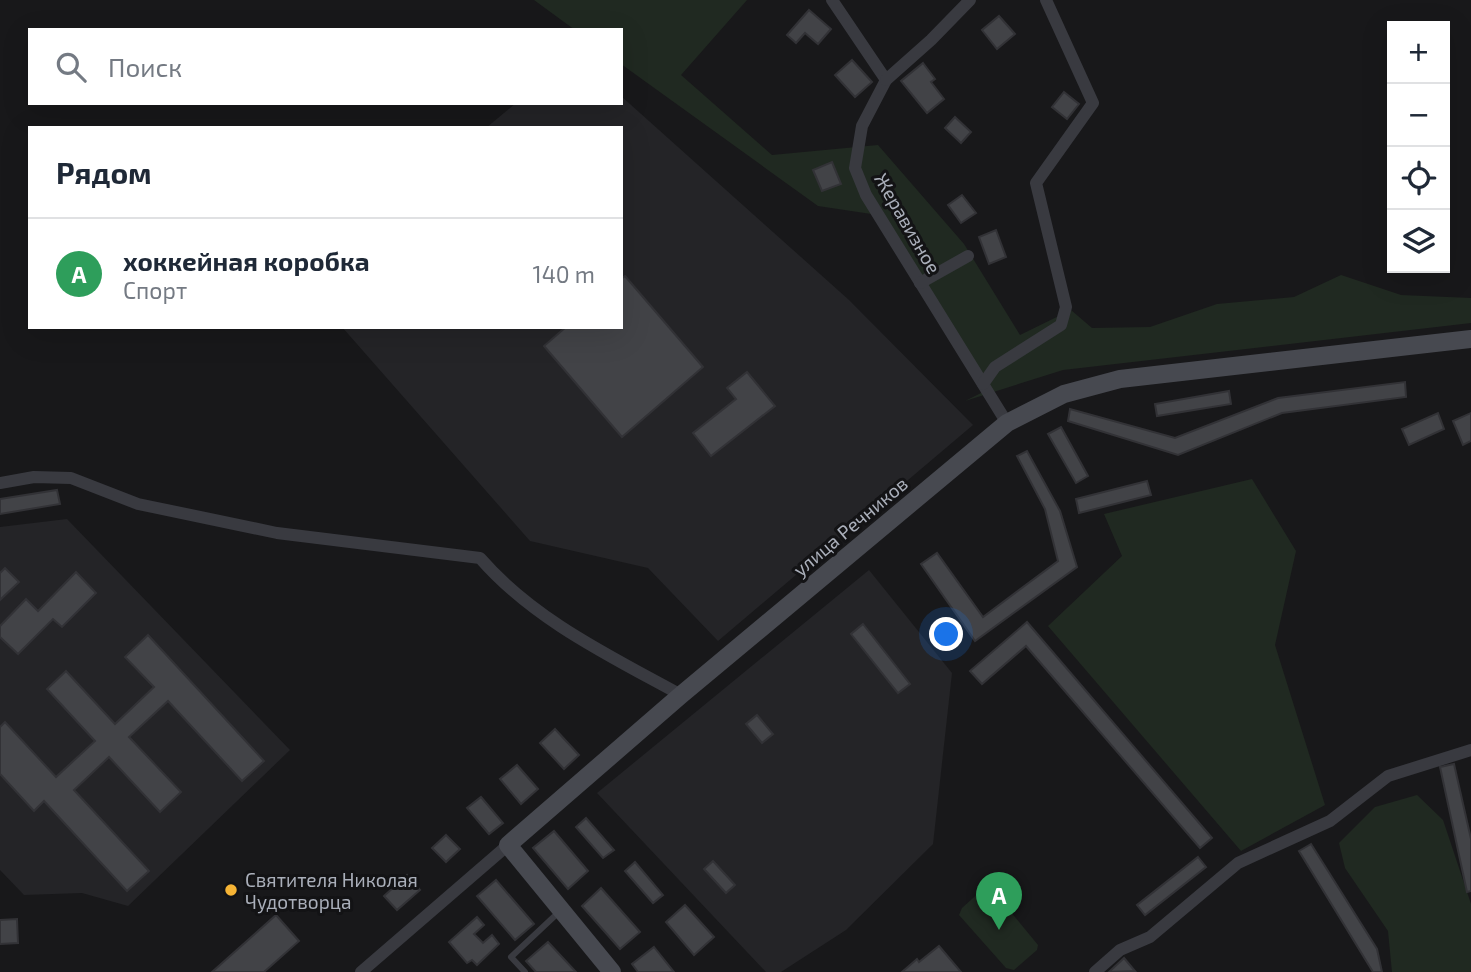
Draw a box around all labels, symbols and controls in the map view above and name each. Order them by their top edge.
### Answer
map controls [1387,21,1450,273]
button: + [1387,21,1450,84]
search box [28,28,623,105]
icon: search [52,48,90,86]
text: Поиск [108,51,182,82]
button: − [1387,84,1450,147]
button: locate [1387,147,1450,210]
text: Рядом [56,154,152,190]
street label: Жеравизное [870,169,946,277]
button: layers [1387,210,1450,273]
text: хоккейная коробка [123,245,370,276]
text: A [71,260,87,288]
text: 140 m [533,260,595,288]
text: Спорт [123,276,187,304]
street label: улица Речников [788,471,913,581]
your location [929,617,963,651]
place label: Святителя Николая Чудотворца [245,868,418,914]
pin: A [976,872,1022,930]
marker: Святителя Николая Чудотворца [223,882,239,898]

